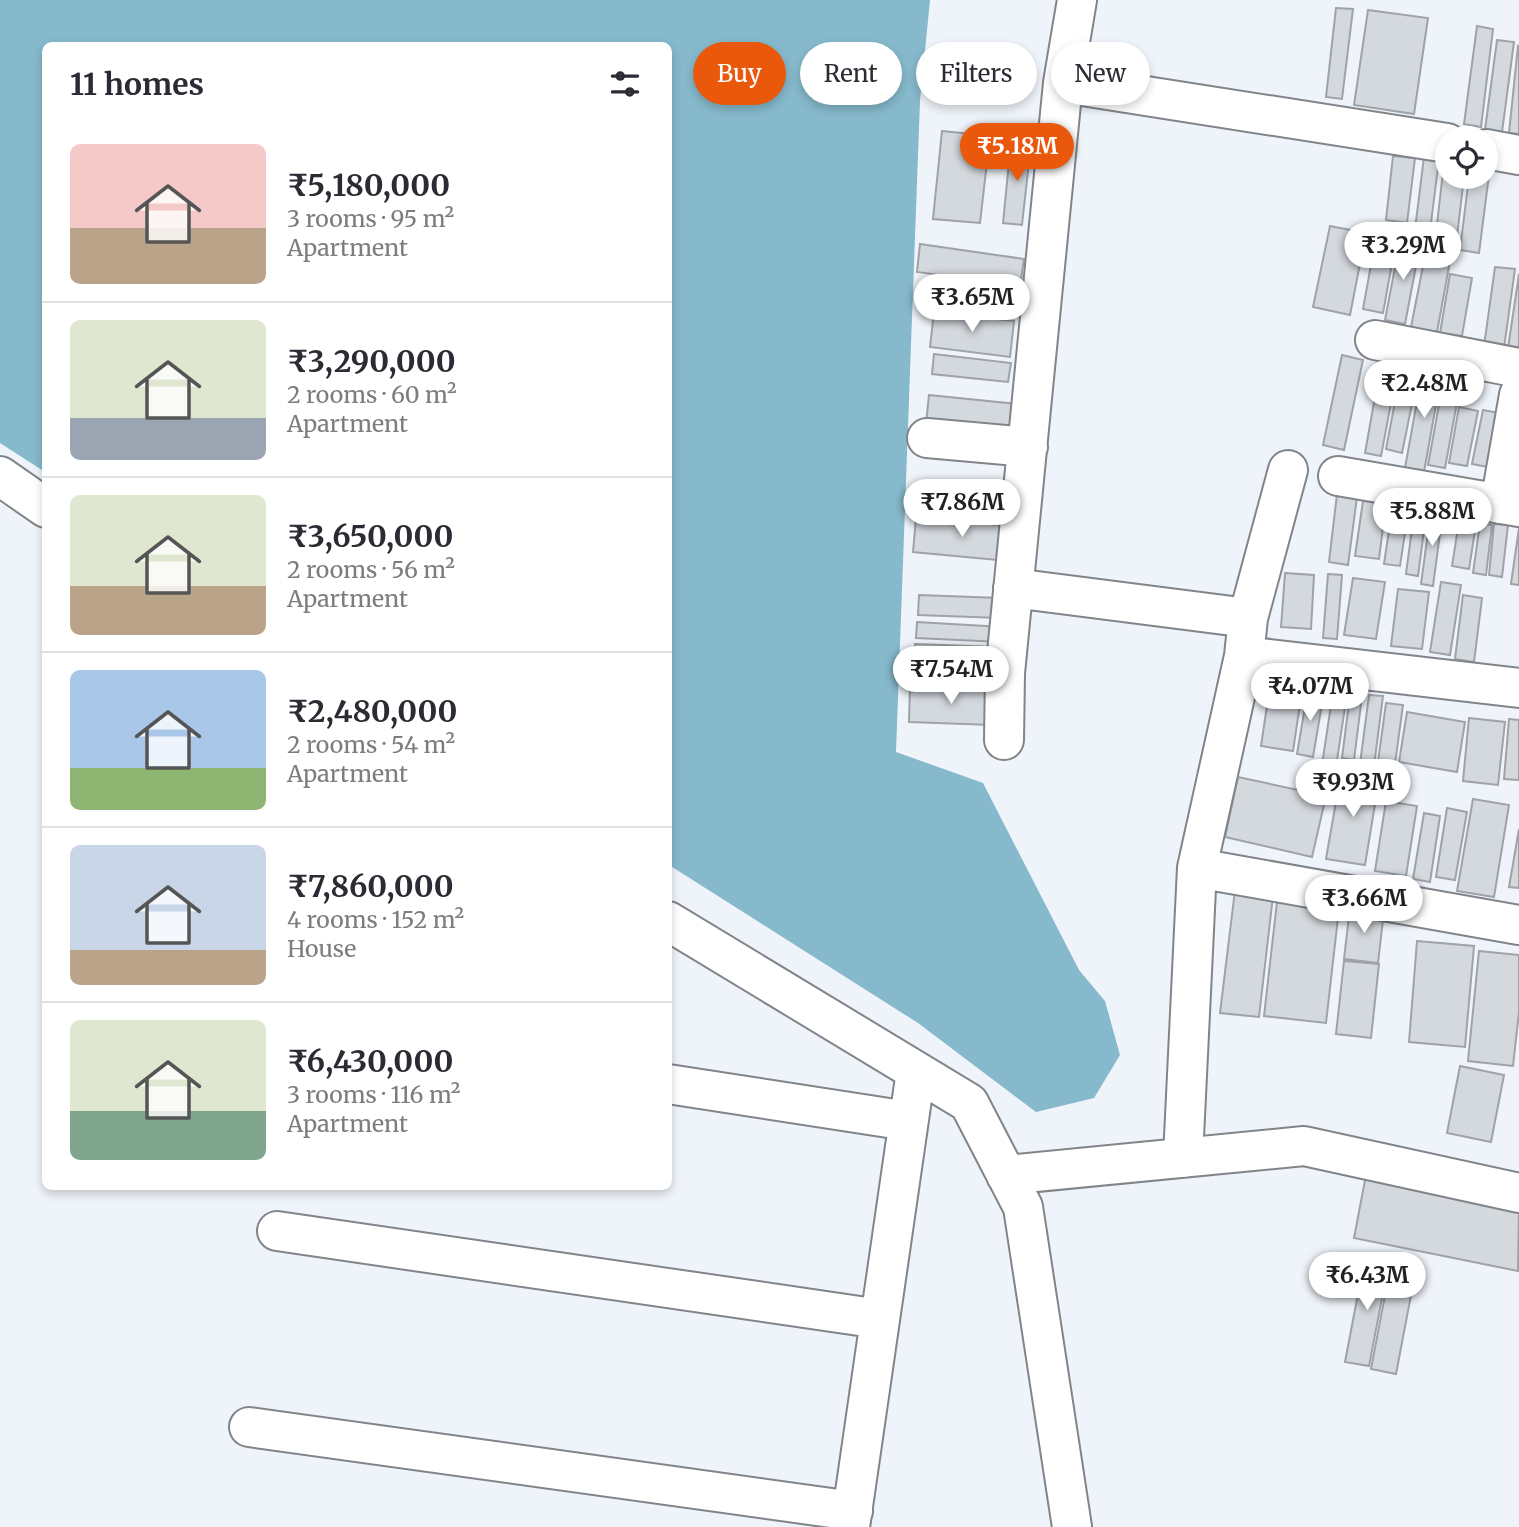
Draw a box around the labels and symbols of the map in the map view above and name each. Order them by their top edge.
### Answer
pin: ₹5.18M [960,124,1074,183]
pin: ₹3.29M [1346,222,1460,282]
pin: ₹3.65M [915,274,1029,334]
pin: ₹2.48M [1367,360,1481,420]
pin: ₹7.86M [905,480,1019,539]
pin: ₹5.88M [1375,489,1489,548]
pin: ₹7.54M [894,646,1008,706]
pin: ₹4.07M [1253,664,1367,723]
pin: ₹9.93M [1296,760,1410,819]
pin: ₹3.66M [1307,876,1421,935]
pin: ₹6.43M [1310,1252,1424,1312]

